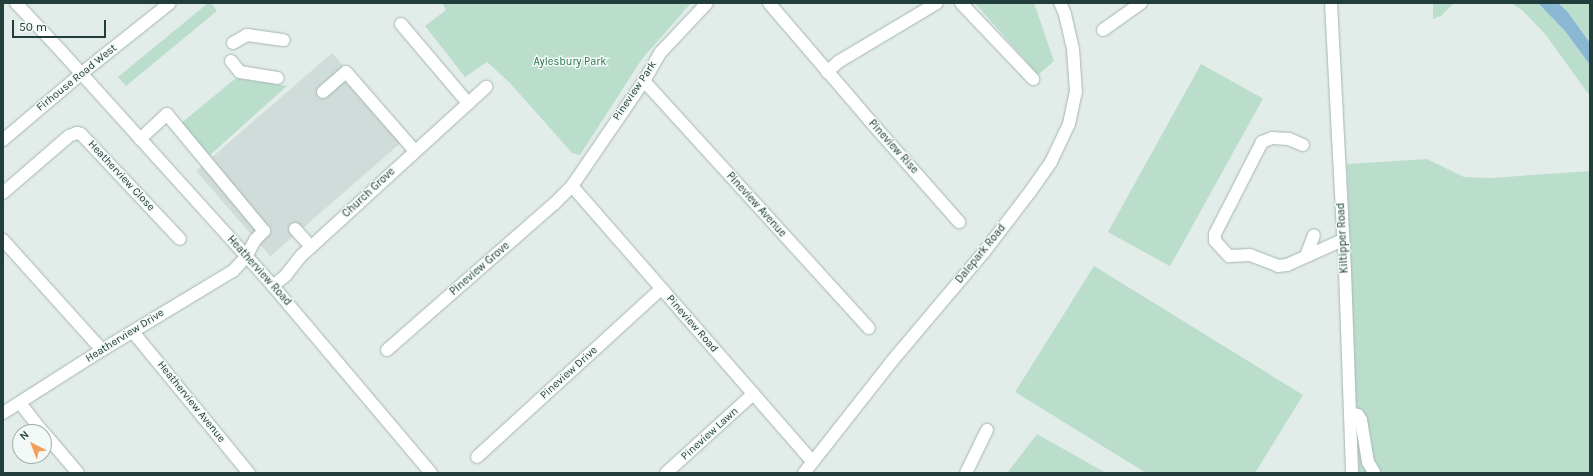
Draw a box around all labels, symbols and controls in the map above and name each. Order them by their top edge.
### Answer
scale bar [14,12,108,38]
text: 50 m [19,20,47,34]
street label: Firhouse Road West [34,42,120,114]
park label: Aylesbury Park [534,55,606,69]
street label: Pineview Park [610,59,660,123]
street label: Pineview Rise [865,117,921,177]
street label: Heatherview Close [85,138,157,214]
street label: Church Grove [340,165,398,221]
street label: Pineview Avenue [723,170,789,240]
street label: Kiltipper Road [1335,202,1351,274]
street label: Dalepark Road [953,222,1009,286]
street label: Heatherview Road [224,233,294,309]
street label: Pineview Grove [447,239,513,299]
street label: Pineview Road [663,292,721,356]
street label: Heatherview Drive [83,307,167,365]
street label: Pineview Drive [538,344,600,402]
street label: Heatherview Avenue [154,359,228,445]
street label: Pineview Lawn [679,405,741,463]
north arrow [12,424,52,464]
text: N [17,428,32,443]

